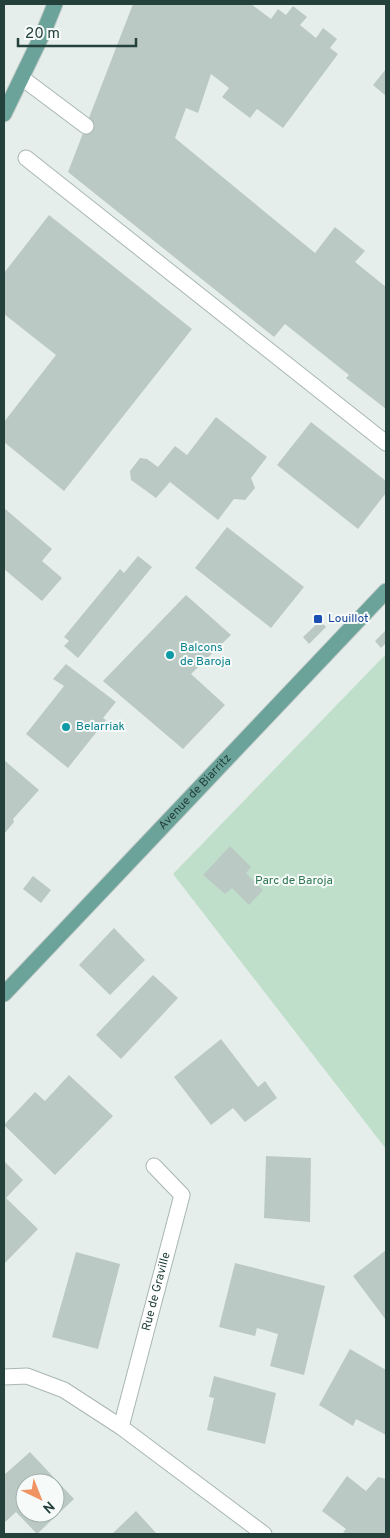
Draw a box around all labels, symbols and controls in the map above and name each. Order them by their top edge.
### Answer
scale bar [18,15,135,47]
text: 20 m [25,25,60,44]
place label: Louillot [328,611,369,627]
marker: Louillot [312,613,324,625]
place label: Balcons de Baroja [180,640,231,670]
marker: Balcons de Baroja [164,649,176,661]
place label: Belarriak [76,719,125,735]
marker: Belarriak [60,721,72,733]
street label: Avenue de Biarritz [155,751,235,834]
park label: Parc de Baroja [255,873,333,889]
street label: Rue de Graville [139,1250,175,1333]
north arrow [15,1473,65,1523]
text: N [38,1497,57,1516]

